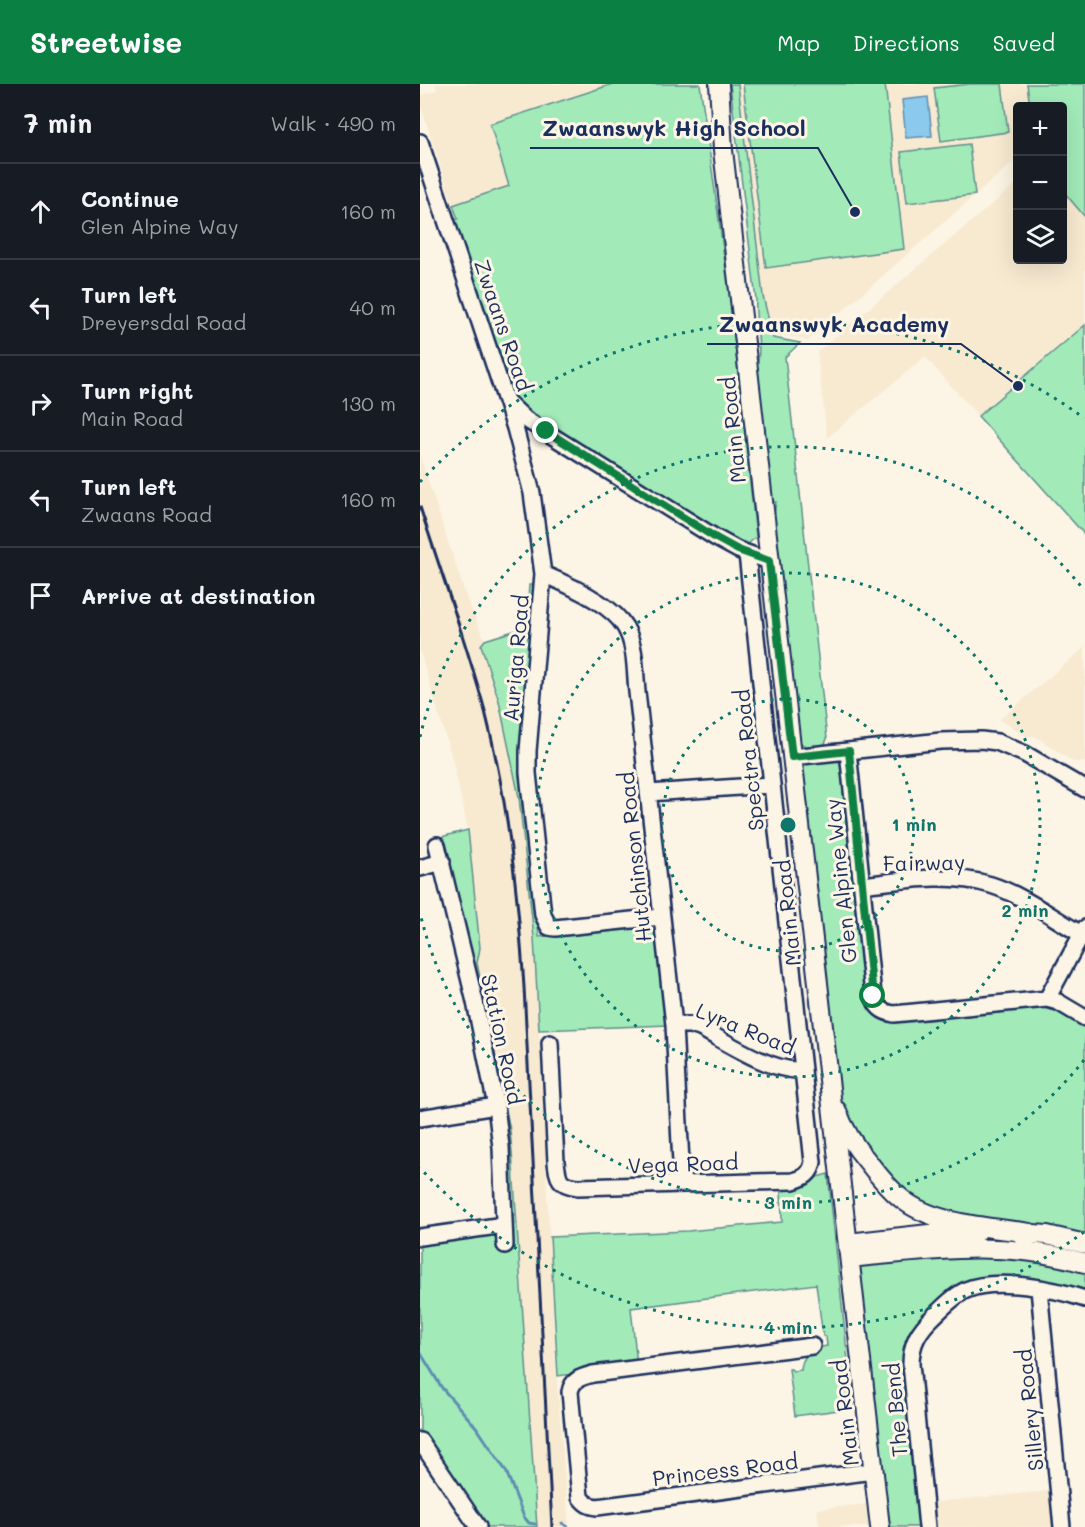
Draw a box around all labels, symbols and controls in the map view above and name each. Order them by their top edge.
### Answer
text: Streetwise [30,24,182,60]
text: Map [777,29,820,56]
text: Directions [853,29,960,56]
text: Saved [993,29,1055,56]
map controls [1013,102,1067,264]
button: + [1013,102,1067,156]
text: 7 min [24,106,92,140]
callout: Zwaanswyk High School [530,108,818,148]
text: Walk · 490 m [271,110,396,136]
text: Zwaanswyk High School [542,113,806,142]
button: − [1013,156,1067,210]
text: Continue [81,184,179,213]
icon: ahead [24,195,57,228]
text: 160 m [340,198,396,224]
button: layers [1013,210,1067,264]
text: Glen Alpine Way [81,213,238,239]
street label: Zwaans Road [469,256,539,394]
text: Turn left [81,280,177,309]
icon: left [24,291,57,324]
text: 40 m [350,294,396,320]
callout: Zwaanswyk Academy [707,304,961,344]
text: Dreyersdal Road [81,309,246,335]
text: Zwaanswyk Academy [719,309,949,338]
street label: Main Road [713,375,751,485]
text: Turn right [81,376,193,405]
icon: right [24,387,57,420]
text: 130 m [341,390,396,416]
text: Main Road [81,405,183,431]
route end [532,417,558,443]
text: Turn left [81,472,177,501]
icon: left [24,483,57,516]
text: 160 m [340,486,396,512]
text: Zwaans Road [81,501,212,527]
icon: arrive [24,579,57,612]
text: Arrive at destination [81,581,316,610]
street label: Auriga Road [496,593,534,723]
street label: Spectra Road [727,688,769,832]
street label: Hutchinson Road [612,770,656,944]
street label: Glen Alpine Way [818,797,862,965]
text: 1 min [891,812,937,836]
centre of rings [778,815,798,835]
street label: Fairway [883,848,965,876]
street label: Main Road [768,858,806,968]
text: 2 min [1001,898,1049,922]
street label: Station Road [476,971,530,1107]
route start [859,982,885,1008]
street label: Lyra Road [692,996,800,1060]
street label: Vega Road [627,1148,739,1178]
text: 3 min [764,1190,812,1214]
text: 4 min [764,1315,812,1339]
street label: Sillery Road [1009,1348,1049,1472]
street label: Main Road [824,1358,864,1468]
street label: The Bend [877,1362,913,1458]
street label: Princess Road [651,1447,799,1491]

